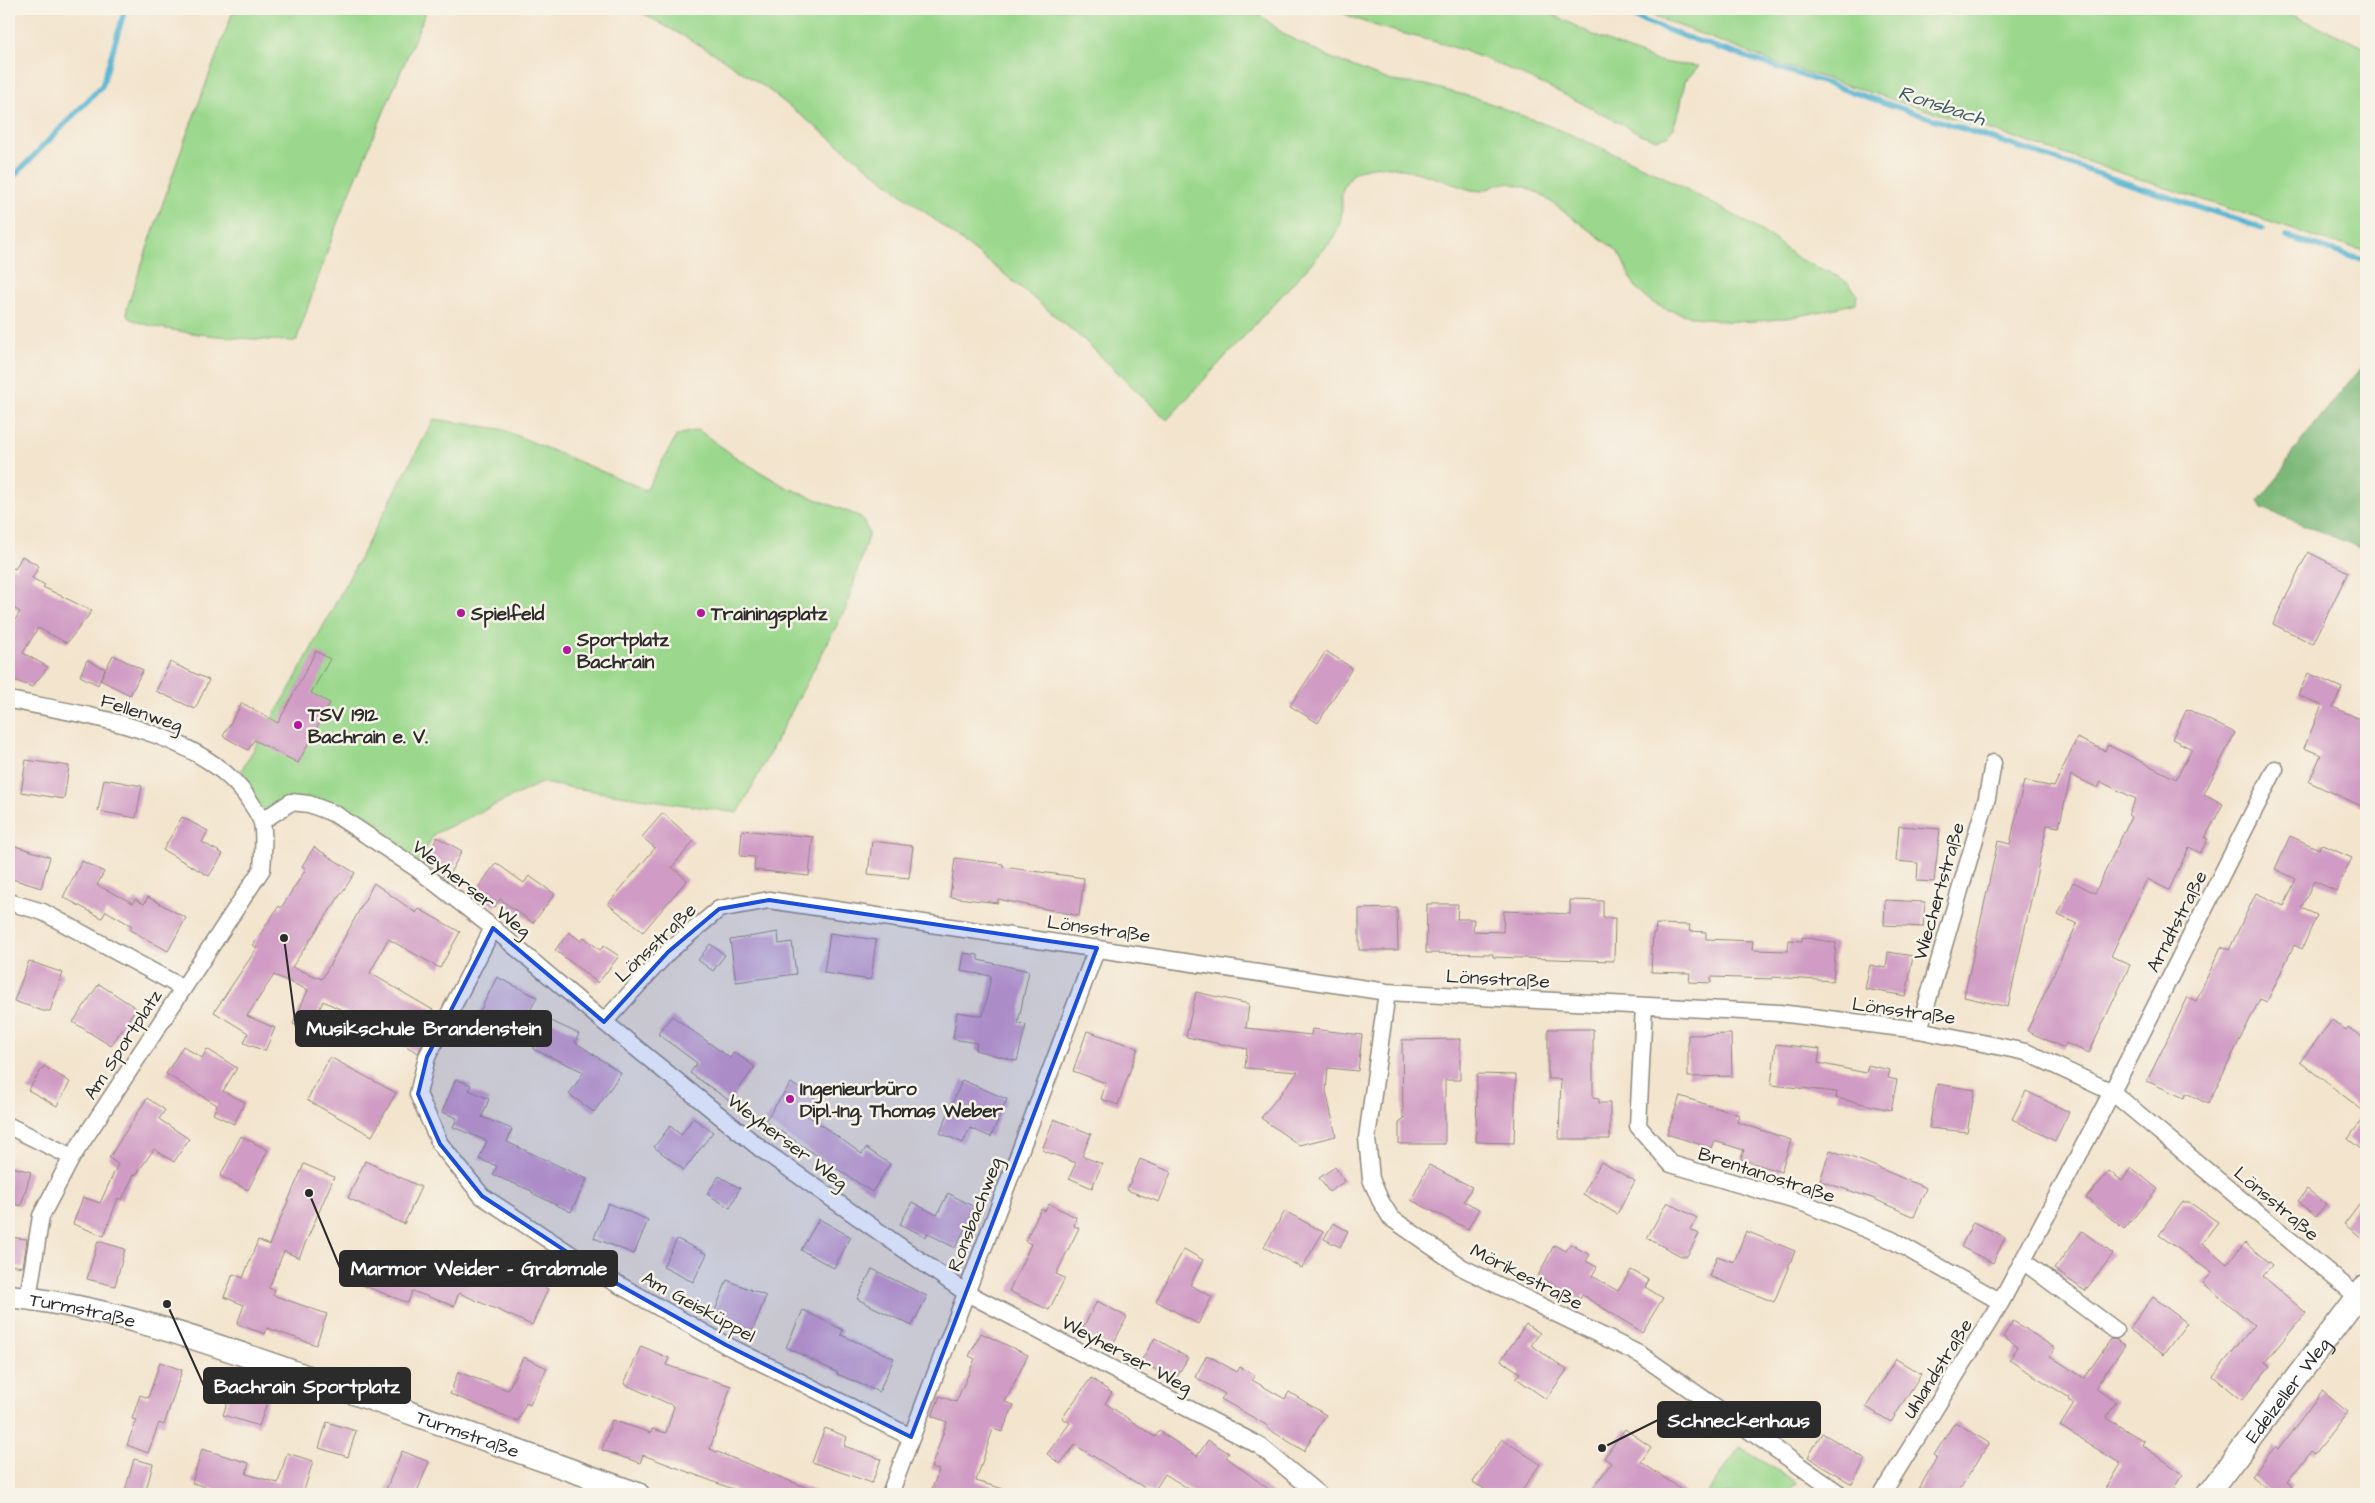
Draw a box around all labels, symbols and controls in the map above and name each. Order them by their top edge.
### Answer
water label: Ronsbach [1895,79,1990,133]
place label: Spielfeld [470,601,544,628]
place label: Trainingsplatz [710,601,828,629]
marker: Spielfeld [455,607,467,619]
marker: Trainingsplatz [695,607,707,619]
place label: Sportplatz Bachrain [576,627,670,676]
marker: Sportplatz Bachrain [561,644,573,656]
street label: Fellenweg [97,688,186,740]
place label: TSV 1912 Bachrain e. V. [307,702,428,751]
marker: TSV 1912 Bachrain e. V. [292,719,304,731]
street label: Wiechertstraße [1907,819,1972,963]
street label: Weyherser Weg [405,834,537,945]
street label: Arndtstraße [2140,866,2215,977]
street label: Lönsstraße [609,897,703,989]
street label: Lönsstraße [1045,909,1152,950]
street label: Lönsstraße [1445,963,1551,996]
street label: Am Sportplatz [77,984,169,1105]
street label: Lönsstraße [1850,991,1957,1032]
callout: Musikschule Brandenstein [296,1011,551,1046]
text: Musikschule Brandenstein [306,1015,542,1043]
place label: Ingenieurbüro Dipl.-Ing. Thomas Weber [800,1076,1003,1126]
street label: Weyherser Weg [721,1088,853,1197]
marker: Ingenieurbüro Dipl.-Ing. Thomas Weber [784,1093,796,1105]
street label: Brentanostraße [1695,1141,1838,1210]
street label: Ronsbachweg [941,1153,1011,1276]
street label: Lönsstraße [2228,1160,2325,1248]
street label: Mörikestraße [1465,1237,1587,1317]
callout: Marmor Weider - Grabmale [340,1251,617,1286]
text: Marmor Weider - Grabmale [351,1255,607,1283]
street label: Am Geisküppel [637,1265,760,1350]
street label: Turmstraße [28,1287,139,1335]
street label: Weyherser Weg [1056,1309,1197,1402]
street label: Uhlandstraße [1897,1314,1980,1424]
street label: Edelzeller Weg [2239,1332,2338,1449]
callout: Bachrain Sportplatz [204,1368,410,1403]
text: Bachrain Sportplatz [214,1373,401,1401]
callout: Schneckenhaus [1658,1402,1820,1437]
street label: Turmstraße [412,1404,523,1465]
text: Schneckenhaus [1667,1407,1810,1435]

